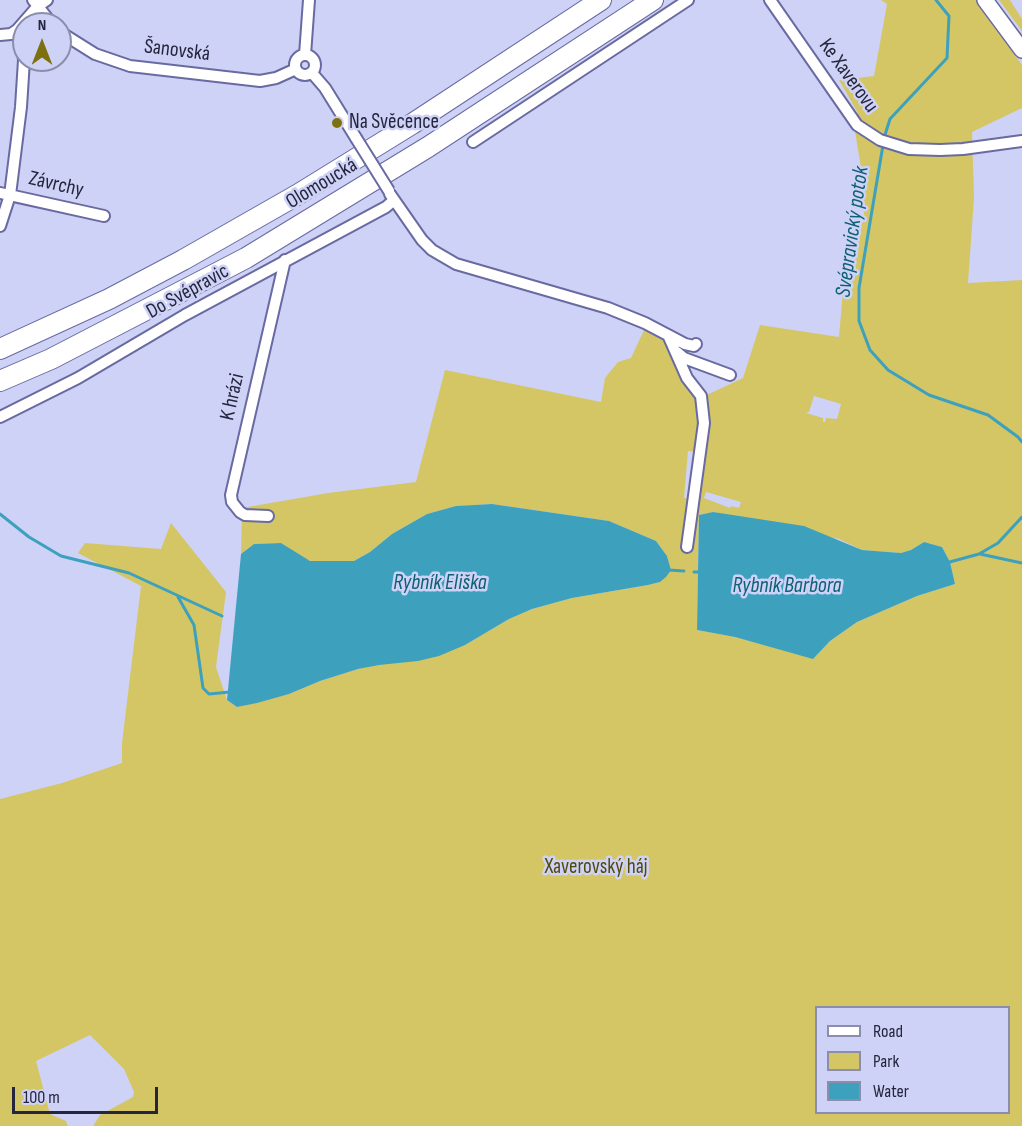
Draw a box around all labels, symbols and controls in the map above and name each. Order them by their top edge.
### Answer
north arrow [12,12,72,72]
text: N [38,16,46,35]
street label: Šanovská [143,34,211,68]
street label: Ke Xaverovu [813,34,883,118]
place label: Na Svěcence [349,110,439,136]
marker: Na Svěcence [330,116,344,130]
street label: Olomoucká [282,153,362,215]
water label: Svépravický potok [831,165,875,299]
street label: Závrchy [26,166,86,204]
street label: Do Svépravic [142,259,234,325]
street label: K hrázi [215,371,251,423]
water label: Rybník Eliška [393,570,487,596]
water label: Rybník Barbora [732,573,842,599]
park label: Xaverovský háj [544,855,648,881]
legend [815,1006,1010,1114]
text: Road [873,1021,903,1042]
text: Park [873,1051,899,1072]
scale bar [15,1075,160,1113]
text: Water [873,1081,909,1102]
text: 100 m [23,1087,60,1108]

